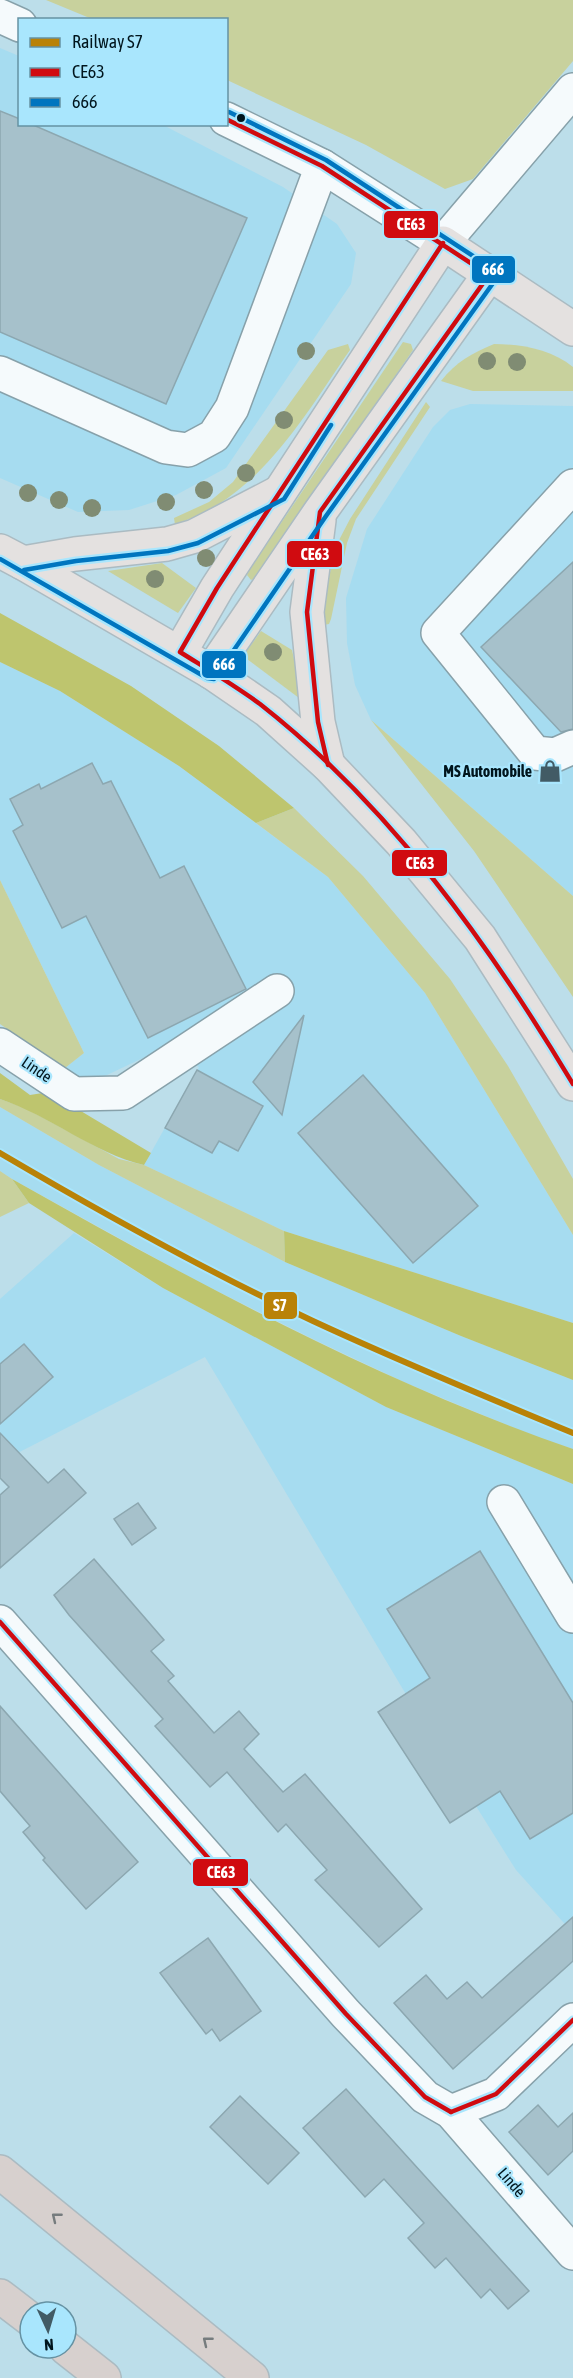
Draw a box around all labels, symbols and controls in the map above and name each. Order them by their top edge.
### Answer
legend [18,18,228,126]
text: Railway S7 [72,31,143,52]
text: CE63 [72,61,105,82]
text: 666 [72,91,97,112]
unlabelled marker [235,112,247,124]
line badge: CE63 [383,210,439,239]
text: CE63 [396,215,426,233]
line badge: 666 [471,255,516,284]
text: 666 [482,260,505,278]
line badge: CE63 [286,540,343,568]
text: CE63 [300,545,330,563]
line badge: 666 [201,650,247,679]
text: 666 [213,655,236,673]
shop icon: MS Automobile [537,758,563,784]
place label: MS Automobile [443,762,532,780]
line badge: CE63 [391,849,448,877]
text: CE63 [405,854,435,872]
street label: Linde [19,1052,55,1086]
line badge: S7 [263,1291,298,1320]
text: S7 [273,1296,287,1314]
line badge: CE63 [192,1858,249,1887]
text: CE63 [206,1863,236,1881]
street label: Linde [495,2164,529,2200]
one-way arrow [52,2214,63,2225]
north arrow [18,2300,78,2360]
text: N [44,2336,54,2354]
one-way arrow [203,2337,214,2348]

